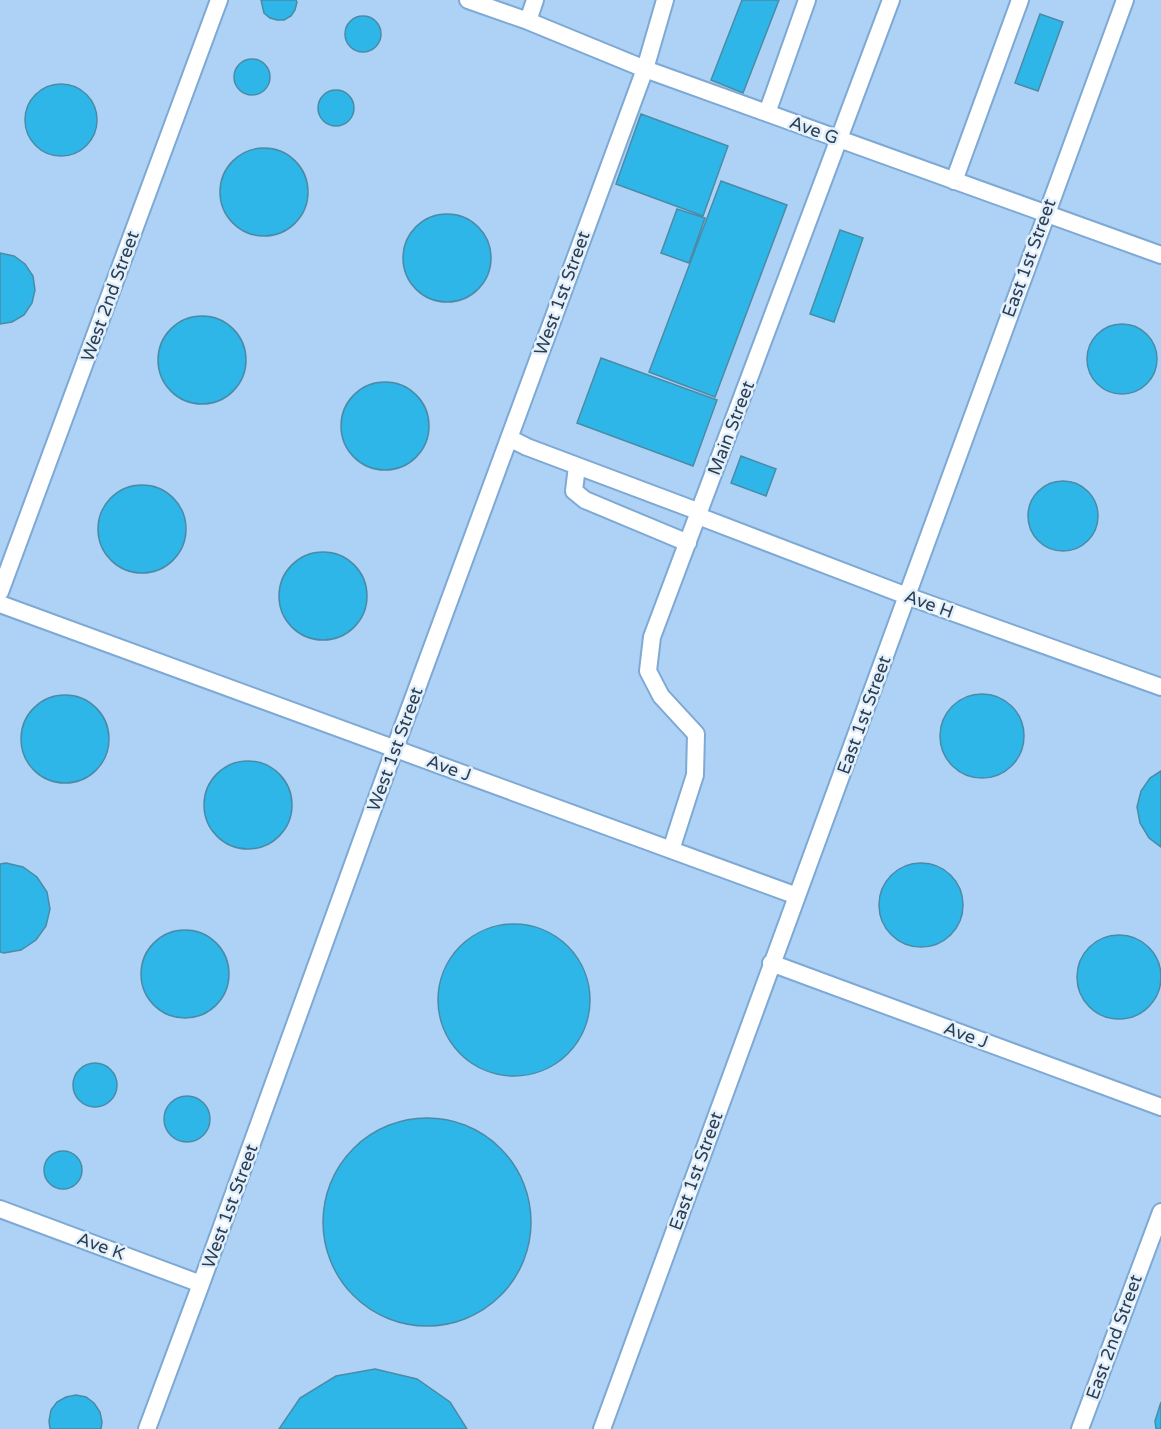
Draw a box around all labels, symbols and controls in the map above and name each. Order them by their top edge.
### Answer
street label: Ave G [786,111,842,149]
street label: East 1st Street [997,196,1061,320]
street label: West 2nd Street [76,228,144,364]
street label: West 1st Street [529,228,595,358]
street label: Main Street [703,378,759,478]
street label: Ave H [901,585,957,623]
street label: East 1st Street [832,653,896,777]
street label: West 1st Street [362,684,428,814]
street label: Ave J [424,750,474,786]
street label: Ave J [941,1017,991,1053]
street label: East 1st Street [664,1109,728,1233]
street label: West 1st Street [197,1141,263,1271]
street label: Ave K [74,1227,128,1265]
street label: East 2nd Street [1081,1271,1147,1402]

